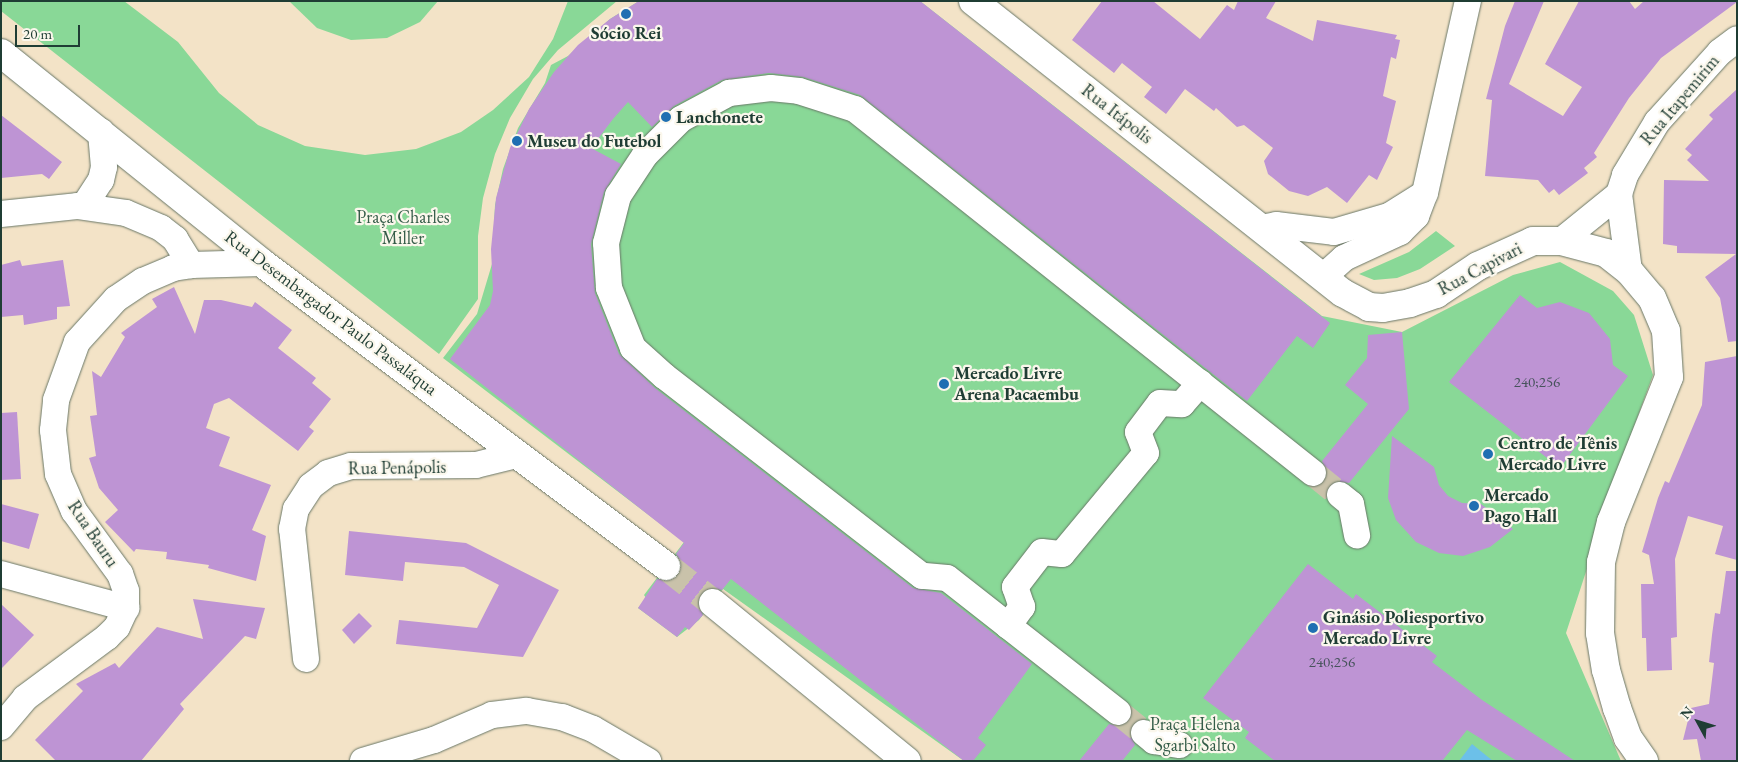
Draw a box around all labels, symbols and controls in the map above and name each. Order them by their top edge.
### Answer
marker: Sócio Rei [620,8,632,20]
scale bar [18,15,82,47]
place label: Sócio Rei [591,22,661,44]
text: 20 m [23,24,52,43]
street label: Rua Itapemirim [1636,50,1724,150]
street label: Rua Itápolis [1077,79,1157,149]
place label: Lanchonete [676,106,763,128]
marker: Lanchonete [660,111,672,123]
place label: Museu do Futebol [527,130,661,152]
marker: Museu do Futebol [511,135,523,147]
park label: Praça Charles Miller [356,207,450,250]
street label: Rua Desembargador Paulo Passaláqua [221,226,441,400]
street label: Rua Capivari [1434,238,1526,300]
place label: Mercado Livre Arena Pacaembu [954,363,1079,406]
house number: 240;256 [1514,373,1560,391]
marker: Mercado Livre Arena Pacaembu [938,378,950,390]
place label: Centro de Tênis Mercado Livre [1498,433,1617,476]
marker: Centro de Tênis Mercado Livre [1482,448,1494,460]
street label: Rua Penápolis [348,456,446,480]
place label: Mercado Pago Hall [1484,485,1557,528]
street label: Rua Bauru [63,497,123,571]
marker: Mercado Pago Hall [1468,500,1480,512]
place label: Ginásio Poliesportivo Mercado Livre [1323,607,1484,650]
marker: Ginásio Poliesportivo Mercado Livre [1307,622,1319,634]
house number: 240;256 [1309,653,1355,671]
north arrow [1673,697,1723,747]
text: N [1676,703,1697,723]
park label: Praça Helena Sgarbi Salto [1150,714,1240,756]

